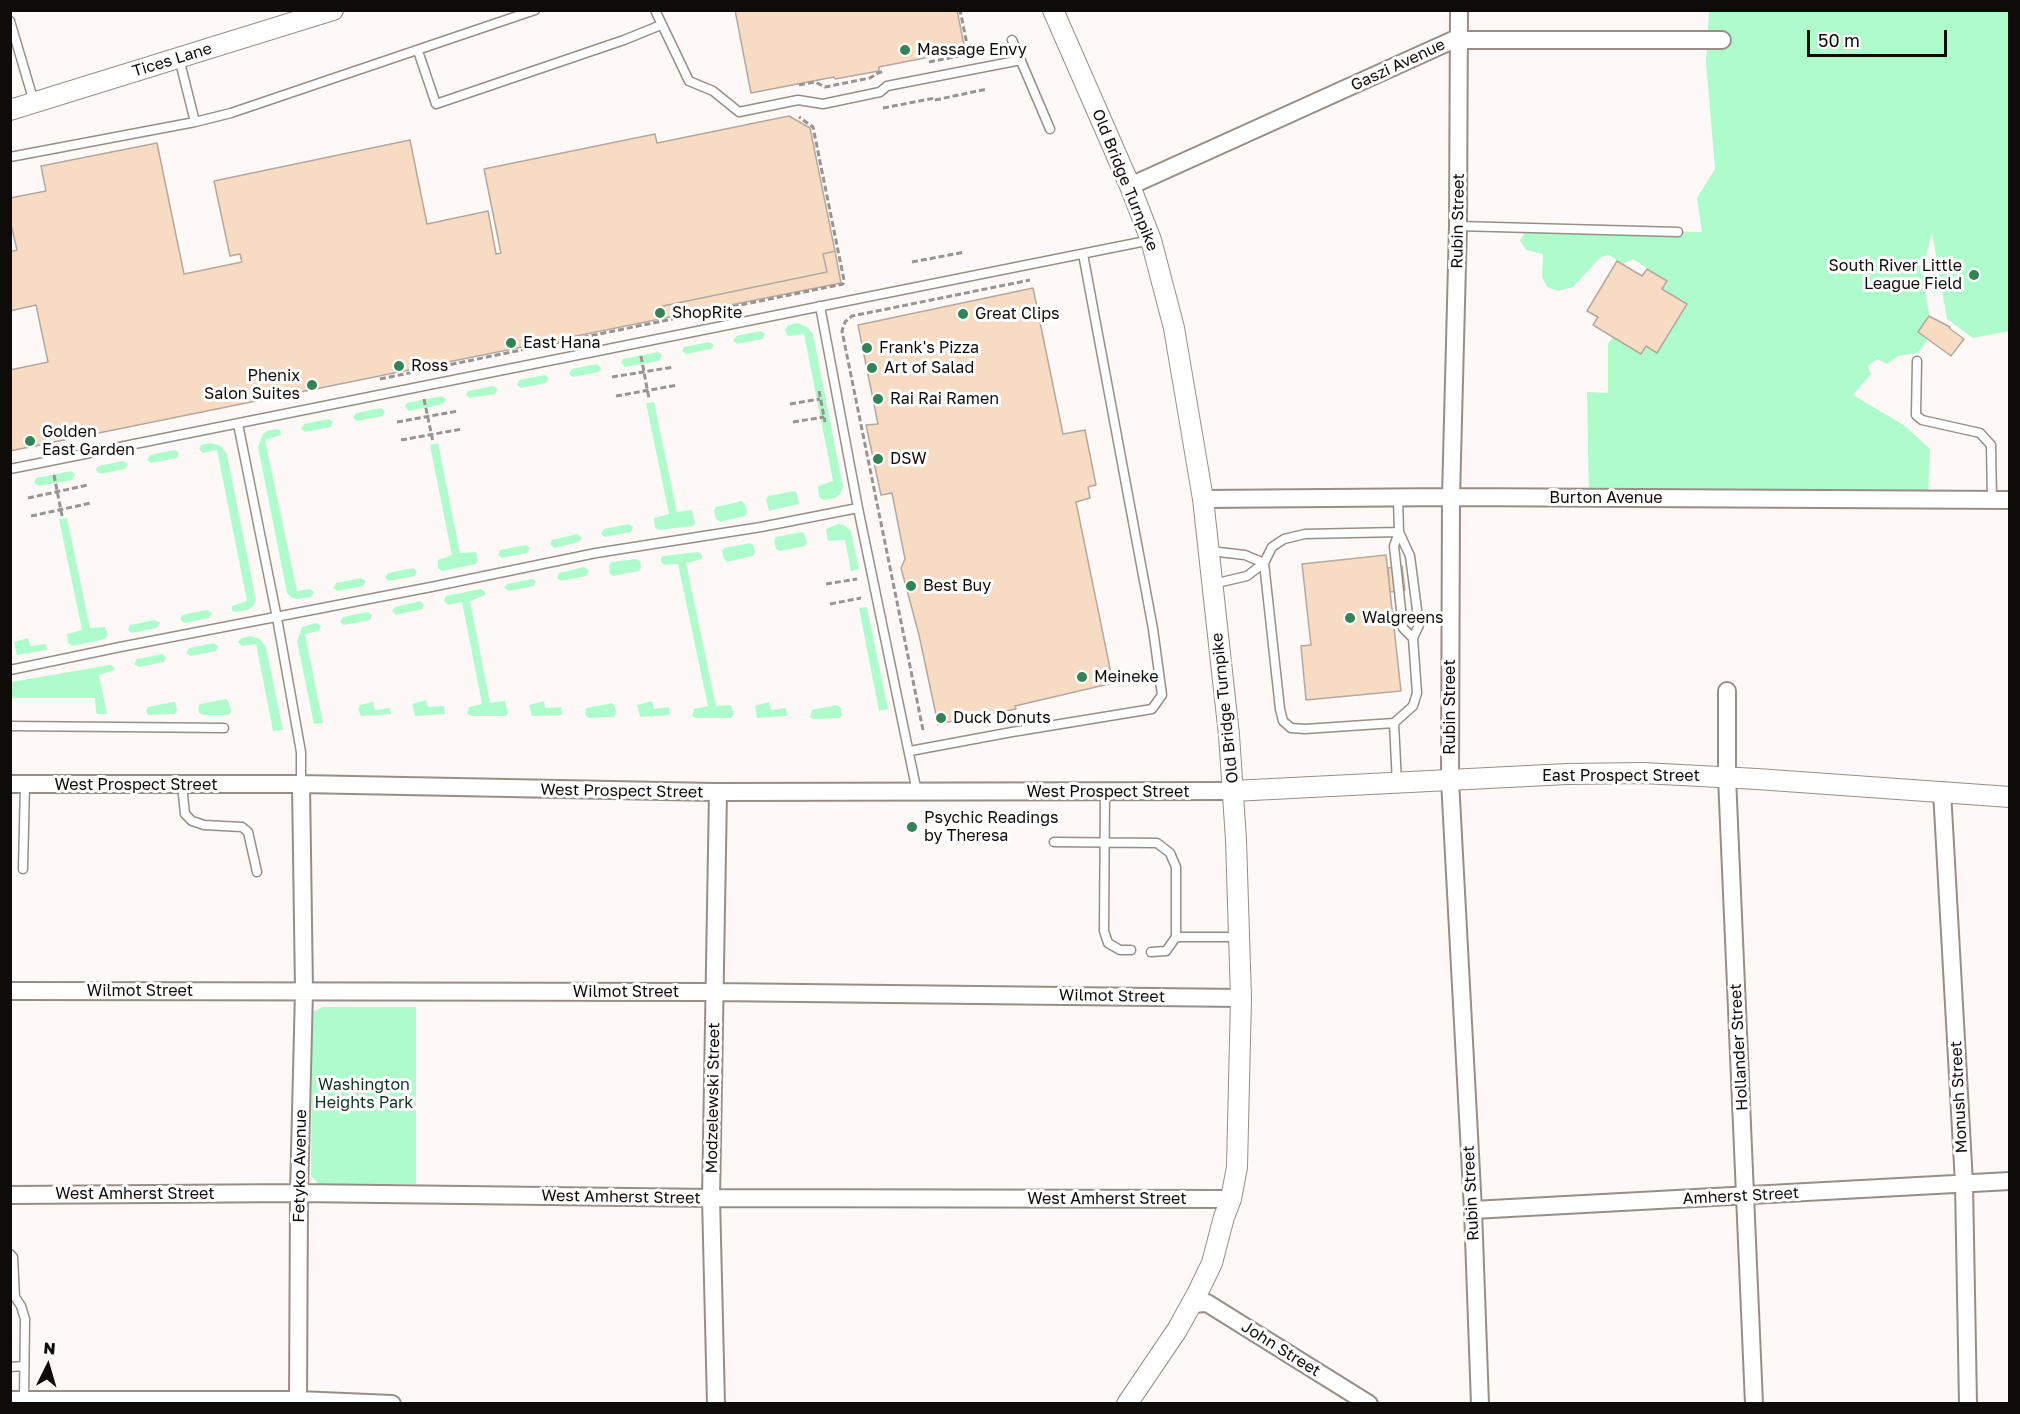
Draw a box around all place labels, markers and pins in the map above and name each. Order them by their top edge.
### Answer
place label: Massage Envy [917,40,1027,60]
marker: Massage Envy [898,43,912,57]
place label: South River Little League Field [1829,256,1962,294]
marker: South River Little League Field [1967,268,1981,282]
place label: ShopRite [672,303,742,323]
place label: Great Clips [975,304,1060,324]
marker: ShopRite [653,306,667,320]
marker: Great Clips [956,307,970,321]
place label: East Hana [523,333,601,353]
marker: East Hana [504,336,518,350]
place label: Frank's Pizza [879,338,979,358]
marker: Frank's Pizza [860,341,874,355]
place label: Ross [411,356,448,376]
place label: Art of Salad [884,358,974,378]
marker: Ross [392,359,406,373]
marker: Art of Salad [865,361,879,375]
place label: Phenix Salon Suites [204,366,300,404]
marker: Phenix Salon Suites [305,378,319,392]
place label: Rai Rai Ramen [890,389,999,409]
marker: Rai Rai Ramen [871,392,885,406]
place label: Golden East Garden [42,422,135,460]
marker: Golden East Garden [23,434,37,448]
place label: DSW [890,449,927,469]
marker: DSW [871,452,885,466]
place label: Best Buy [923,576,991,596]
marker: Best Buy [904,579,918,593]
place label: Walgreens [1362,608,1444,628]
marker: Walgreens [1343,611,1357,625]
place label: Meineke [1094,667,1158,687]
marker: Meineke [1075,670,1089,684]
place label: Duck Donuts [953,708,1051,728]
marker: Duck Donuts [934,711,948,725]
place label: Psychic Readings by Theresa [924,808,1058,846]
marker: Psychic Readings by Theresa [905,820,919,834]

